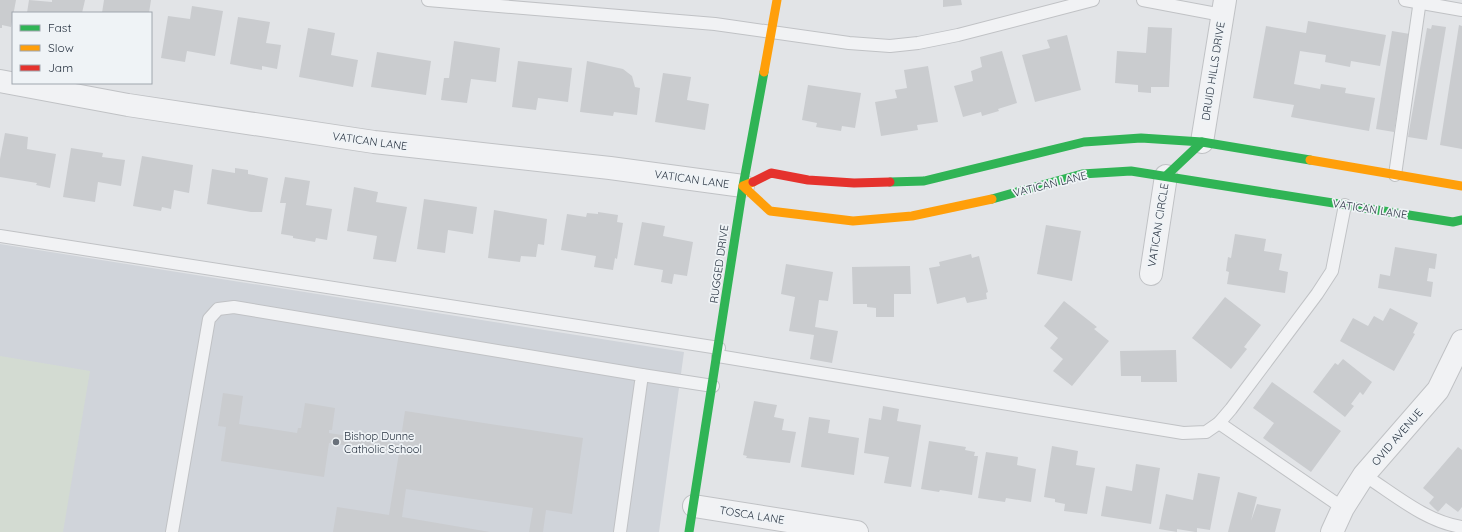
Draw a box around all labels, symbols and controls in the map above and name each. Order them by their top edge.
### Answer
legend [12,12,152,84]
text: Fast [48,20,72,35]
street label: DRUID HILLS DRIVE [1198,21,1228,121]
text: Slow [48,40,74,55]
text: Jam [48,60,73,75]
street label: VATICAN LANE [332,129,408,153]
street label: VATICAN LANE [654,167,730,191]
street label: VATICAN LANE [1012,168,1088,200]
street label: VATICAN CIRCLE [1144,182,1172,268]
street label: VATICAN LANE [1332,196,1408,222]
street label: RUGGED DRIVE [707,224,731,304]
street label: OVID AVENUE [1368,406,1426,468]
place label: Bishop Dunne Catholic School [344,429,422,456]
marker: Bishop Dunne Catholic School [331,437,341,447]
street label: TOSCA LANE [719,503,785,527]

